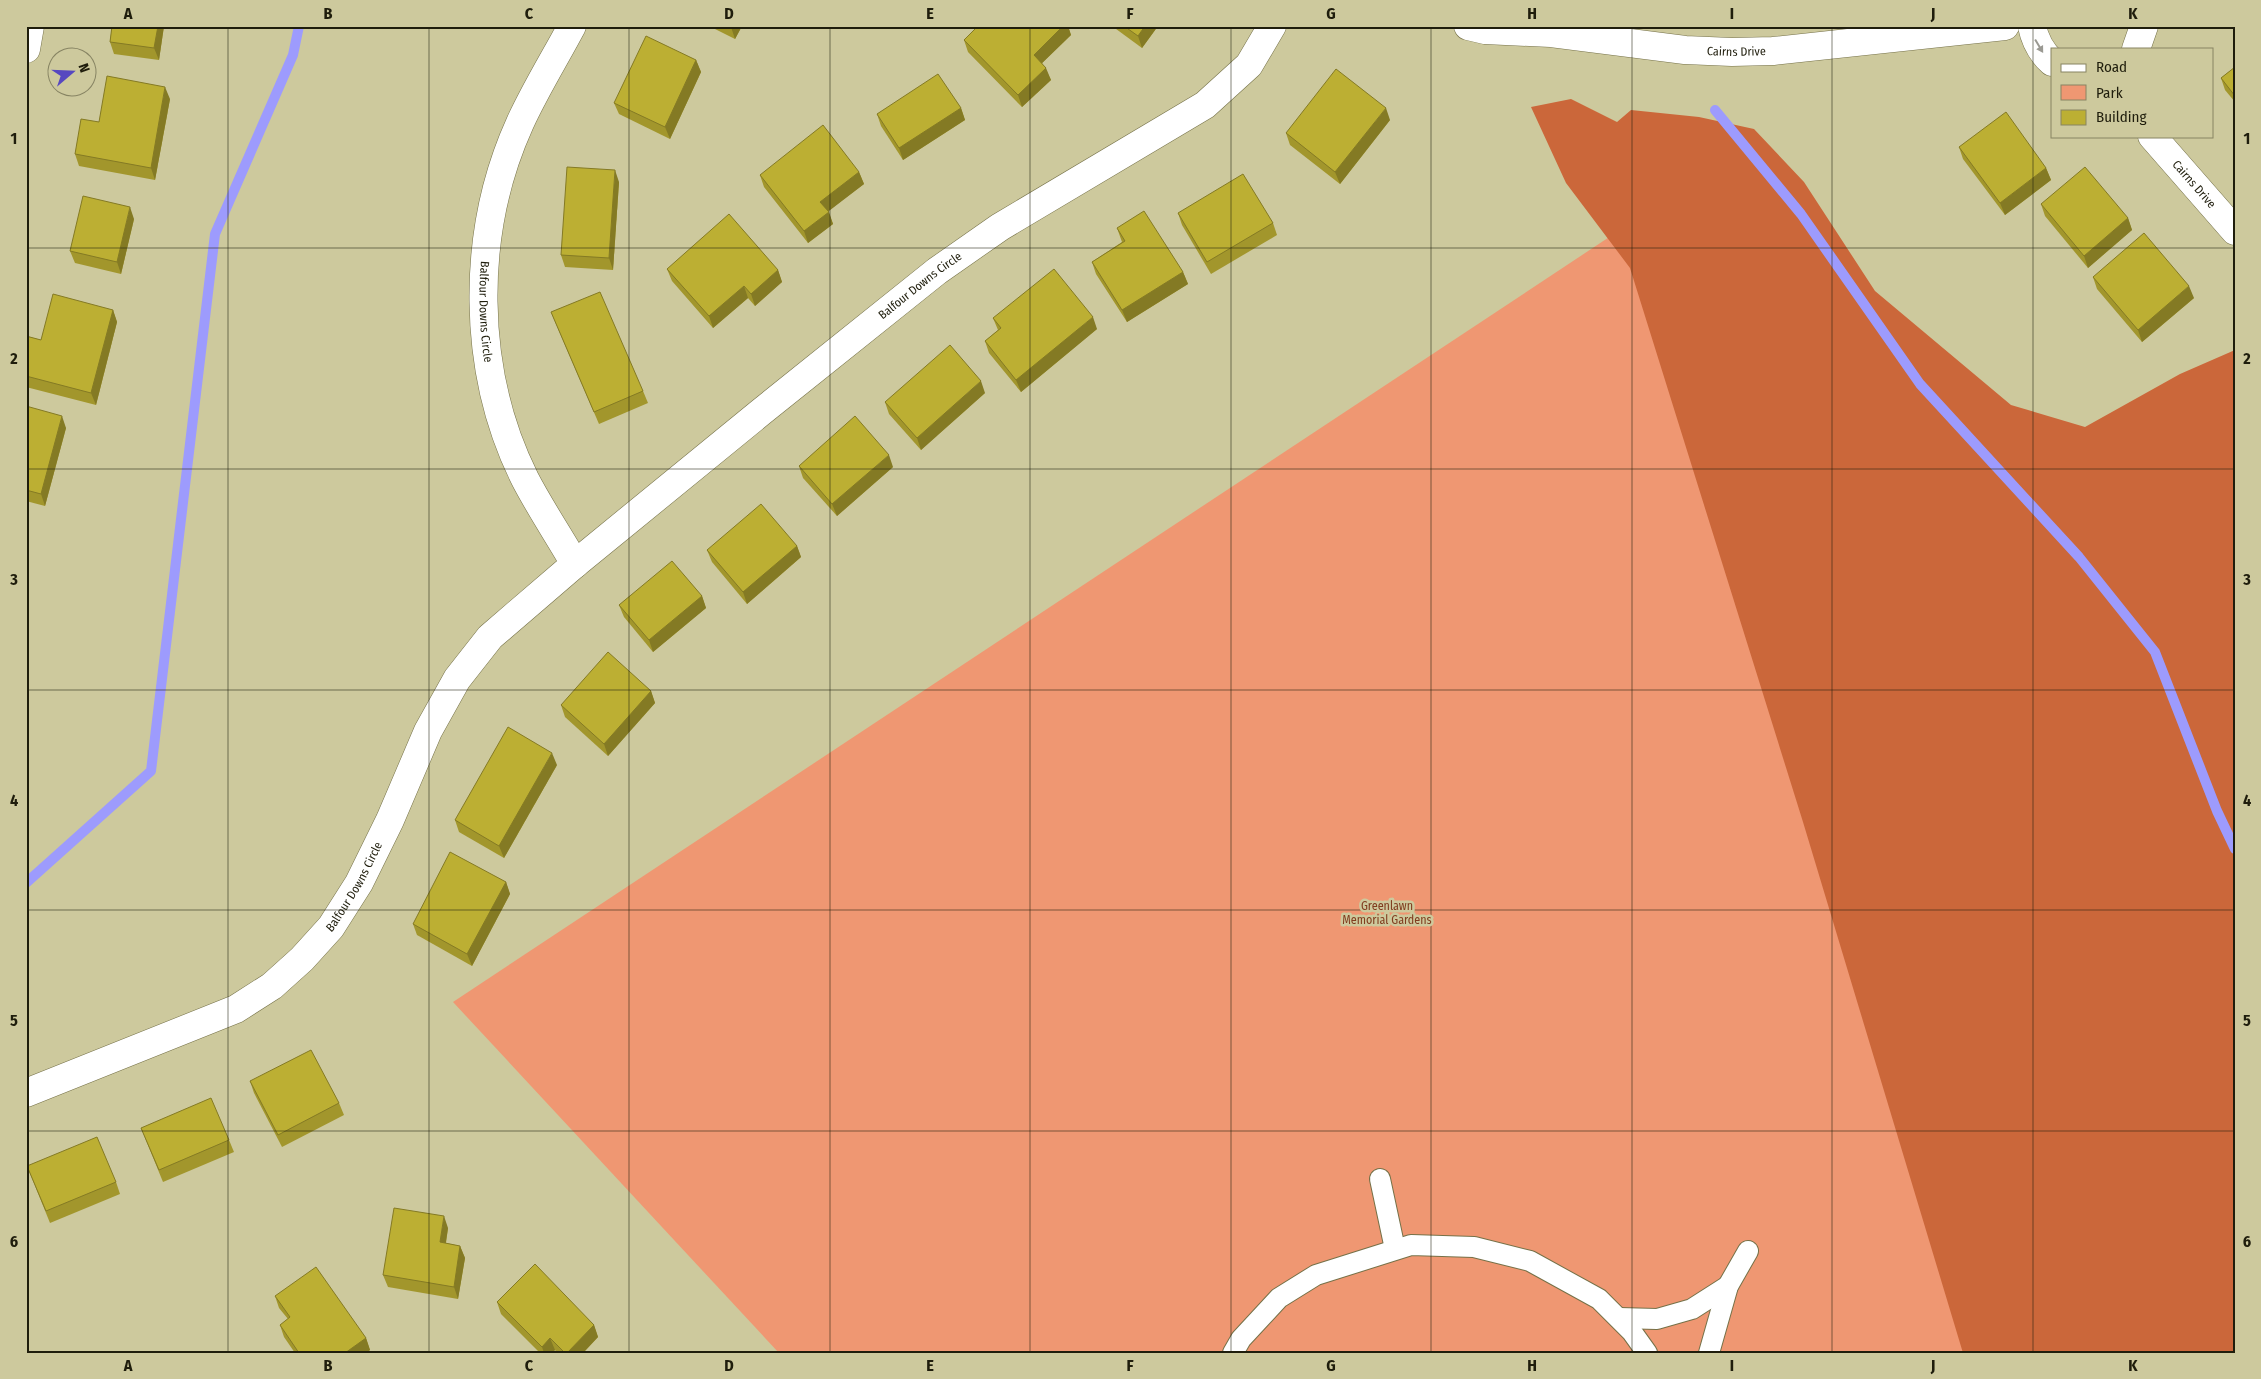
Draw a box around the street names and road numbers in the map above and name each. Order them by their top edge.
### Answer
street label: Cairns Drive [1707,44,1766,59]
street label: Cairns Drive [2169,157,2219,211]
street label: Balfour Downs Circle [876,249,964,322]
street label: Balfour Downs Circle [476,261,495,363]
street label: Balfour Downs Circle [323,839,385,935]

